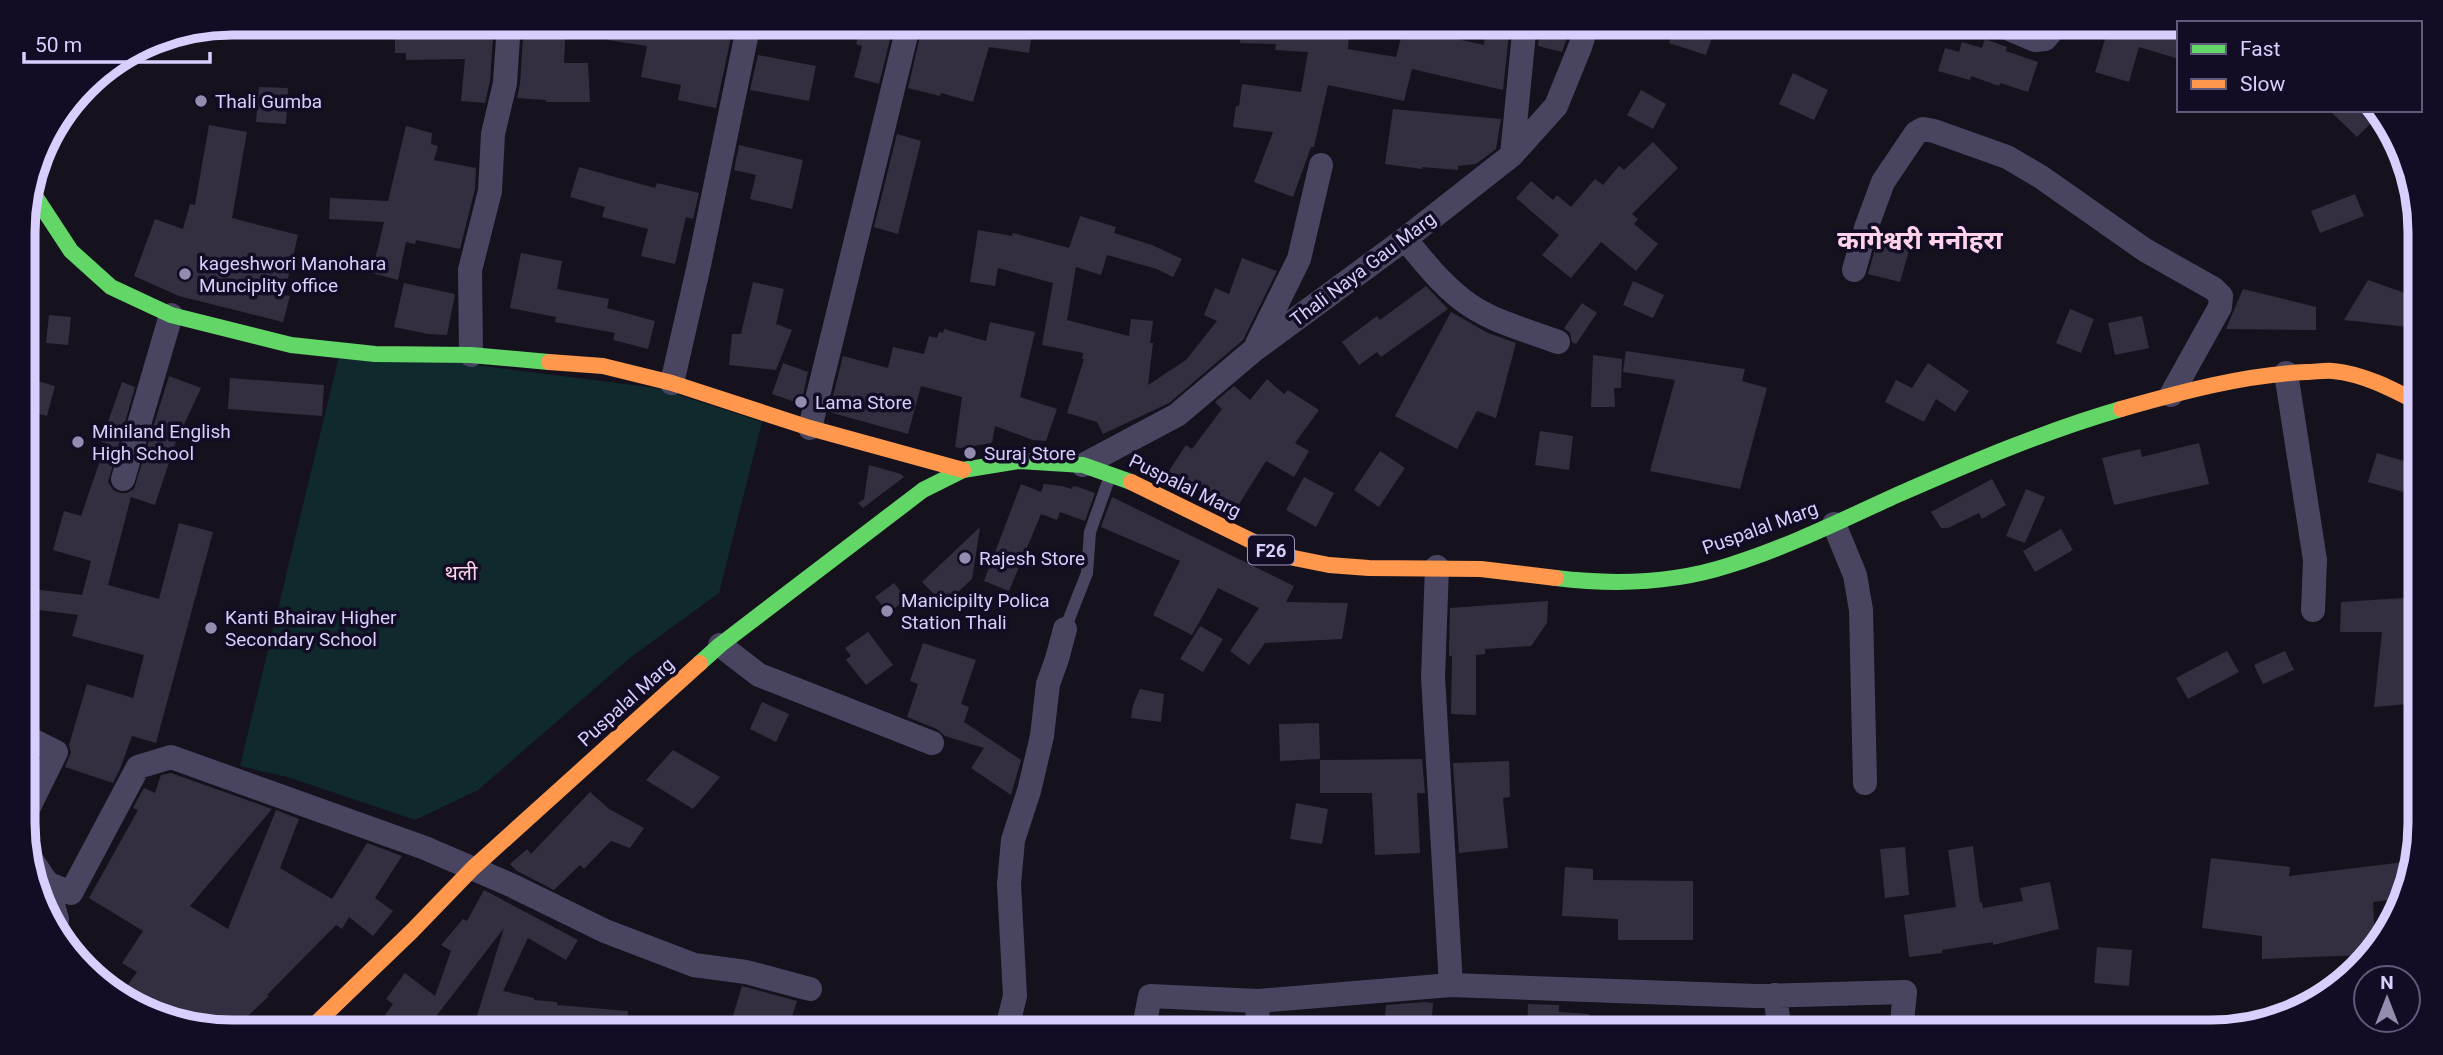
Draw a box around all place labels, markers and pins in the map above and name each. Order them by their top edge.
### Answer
place label: Thali Gumba [215,90,322,113]
marker: Thali Gumba [193,93,209,109]
place label: kageshwori Manohara Munciplity office [199,252,386,297]
marker: kageshwori Manohara Munciplity office [177,266,193,282]
place label: Lama Store [815,391,912,414]
marker: Lama Store [793,394,809,410]
place label: Miniland English High School [92,420,231,465]
marker: Miniland English High School [70,434,86,450]
place label: Suraj Store [984,442,1076,465]
marker: Suraj Store [962,445,978,461]
place label: Rajesh Store [979,547,1085,570]
marker: Rajesh Store [957,550,973,566]
place label: Manicipilty Polica Station Thali [901,589,1050,634]
marker: Manicipilty Polica Station Thali [879,603,895,619]
place label: Kanti Bhairav Higher Secondary School [225,606,397,651]
marker: Kanti Bhairav Higher Secondary School [203,620,219,636]

